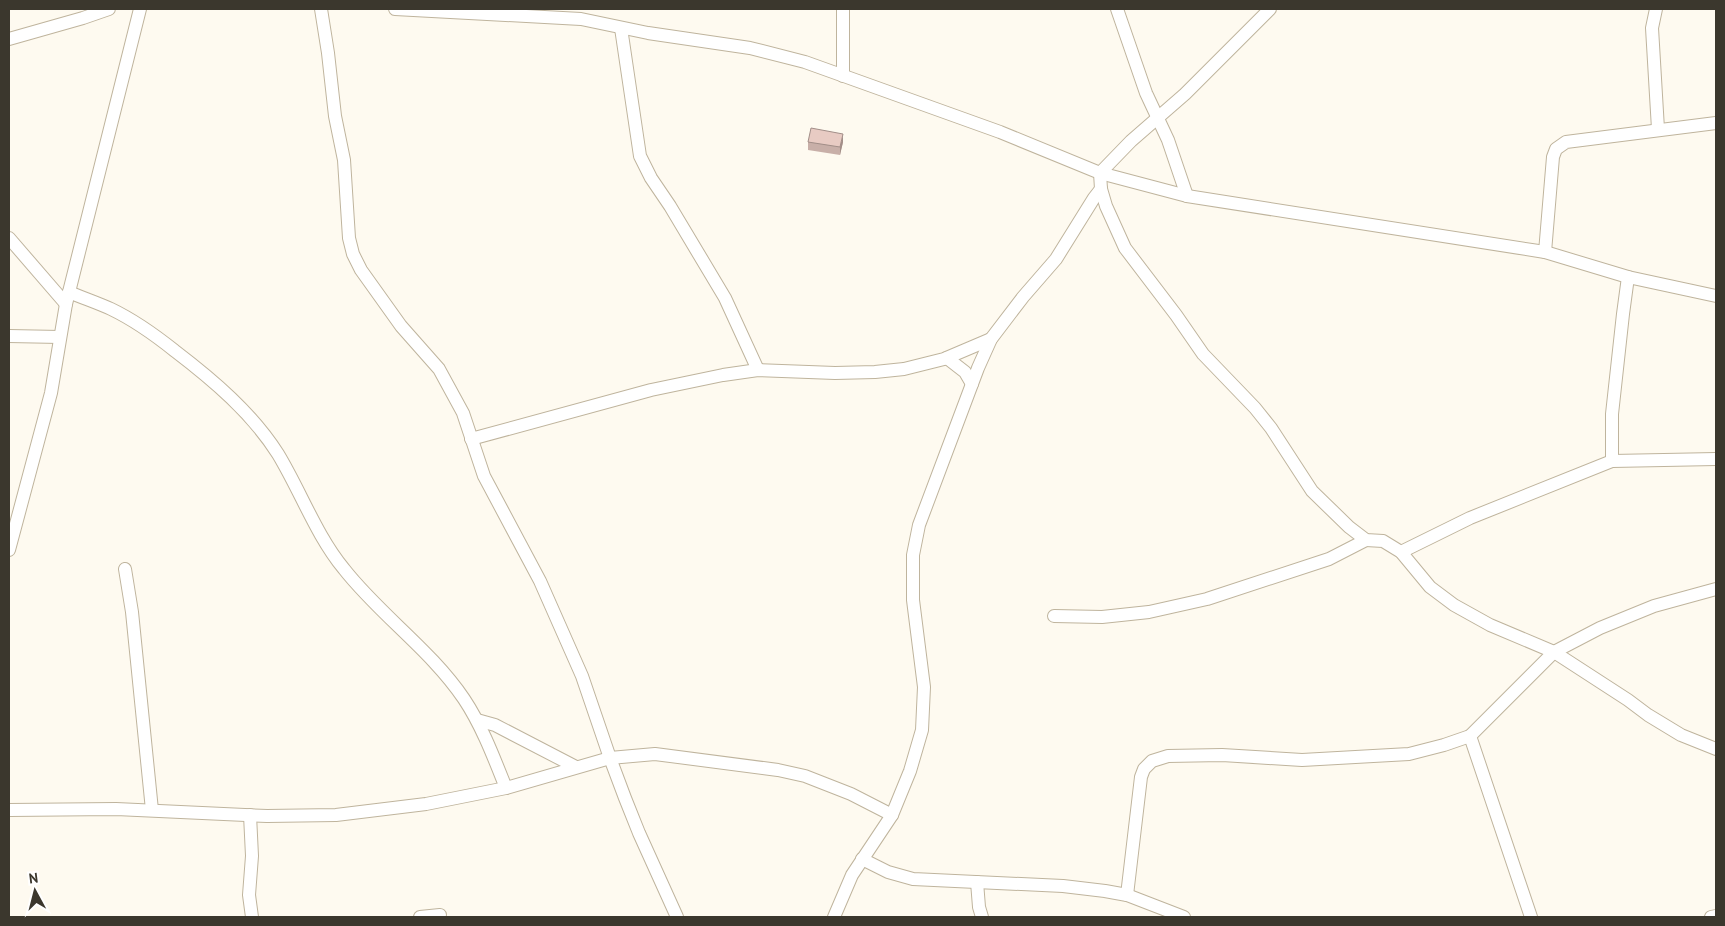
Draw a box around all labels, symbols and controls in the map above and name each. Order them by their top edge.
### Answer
north arrow [10,866,60,916]
text: N [28,869,39,888]

